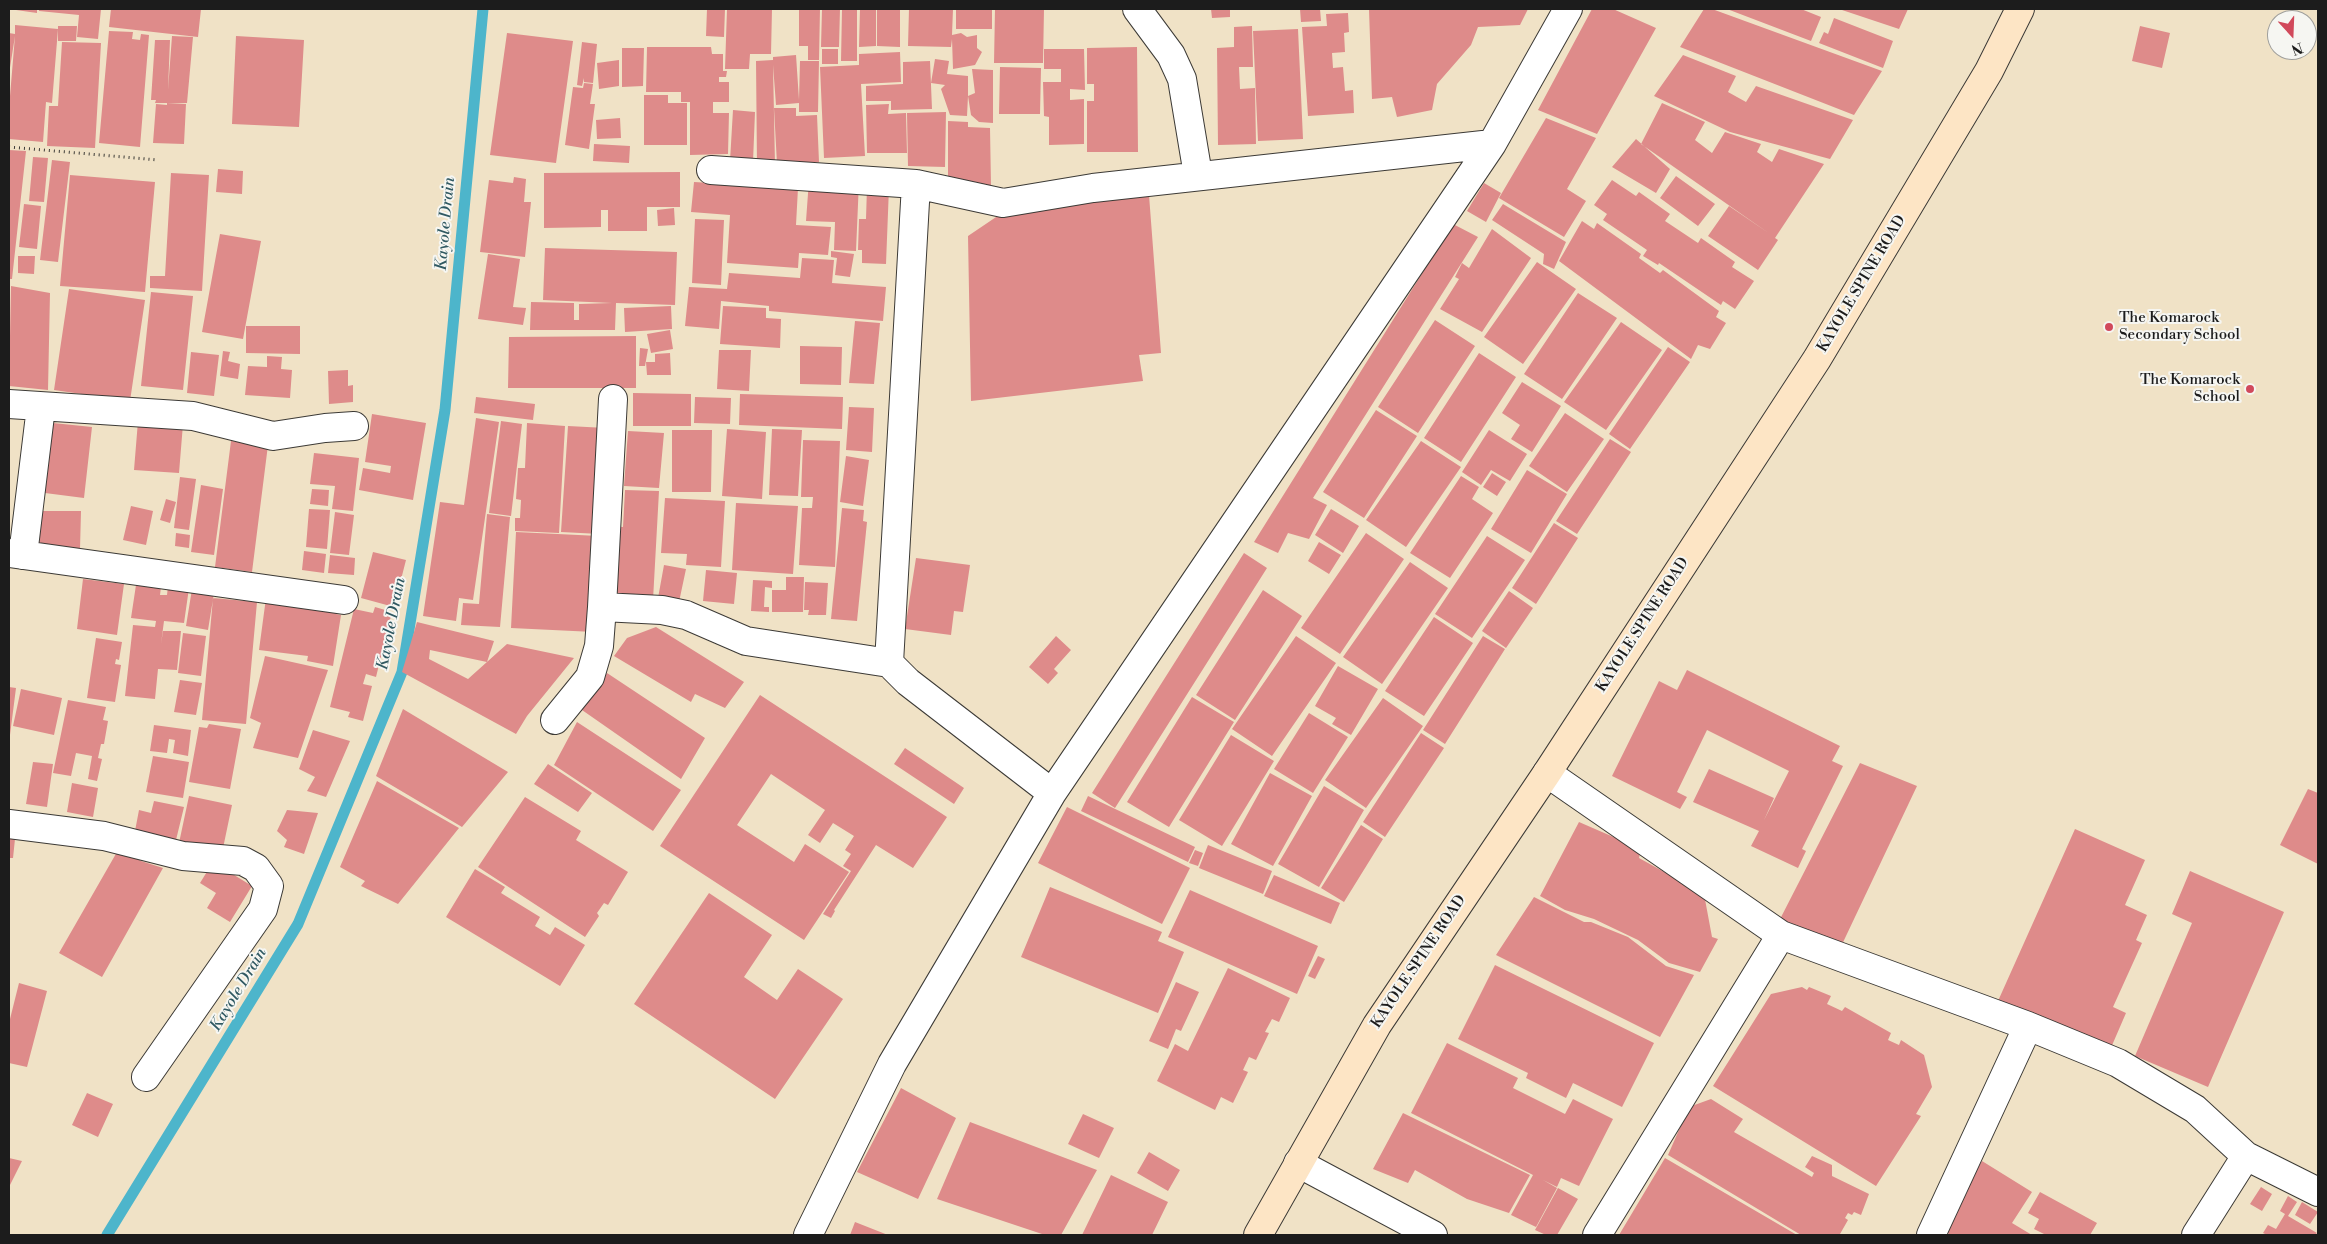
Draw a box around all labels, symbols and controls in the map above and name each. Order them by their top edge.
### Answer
north arrow [2267,10,2317,60]
text: N [2289,38,2305,59]
water label: Kayole Drain [432,176,460,272]
street label: KAYOLE SPINE ROAD [1814,212,1910,356]
place label: The Komarock Secondary School [2119,309,2240,344]
marker: The Komarock Secondary School [2103,321,2115,333]
place label: The Komarock School [2140,371,2240,406]
marker: The Komarock School [2244,383,2256,395]
street label: KAYOLE SPINE ROAD [1593,554,1693,696]
water label: Kayole Drain [374,576,410,672]
street label: KAYOLE SPINE ROAD [1368,892,1470,1032]
water label: Kayole Drain [207,945,271,1035]

